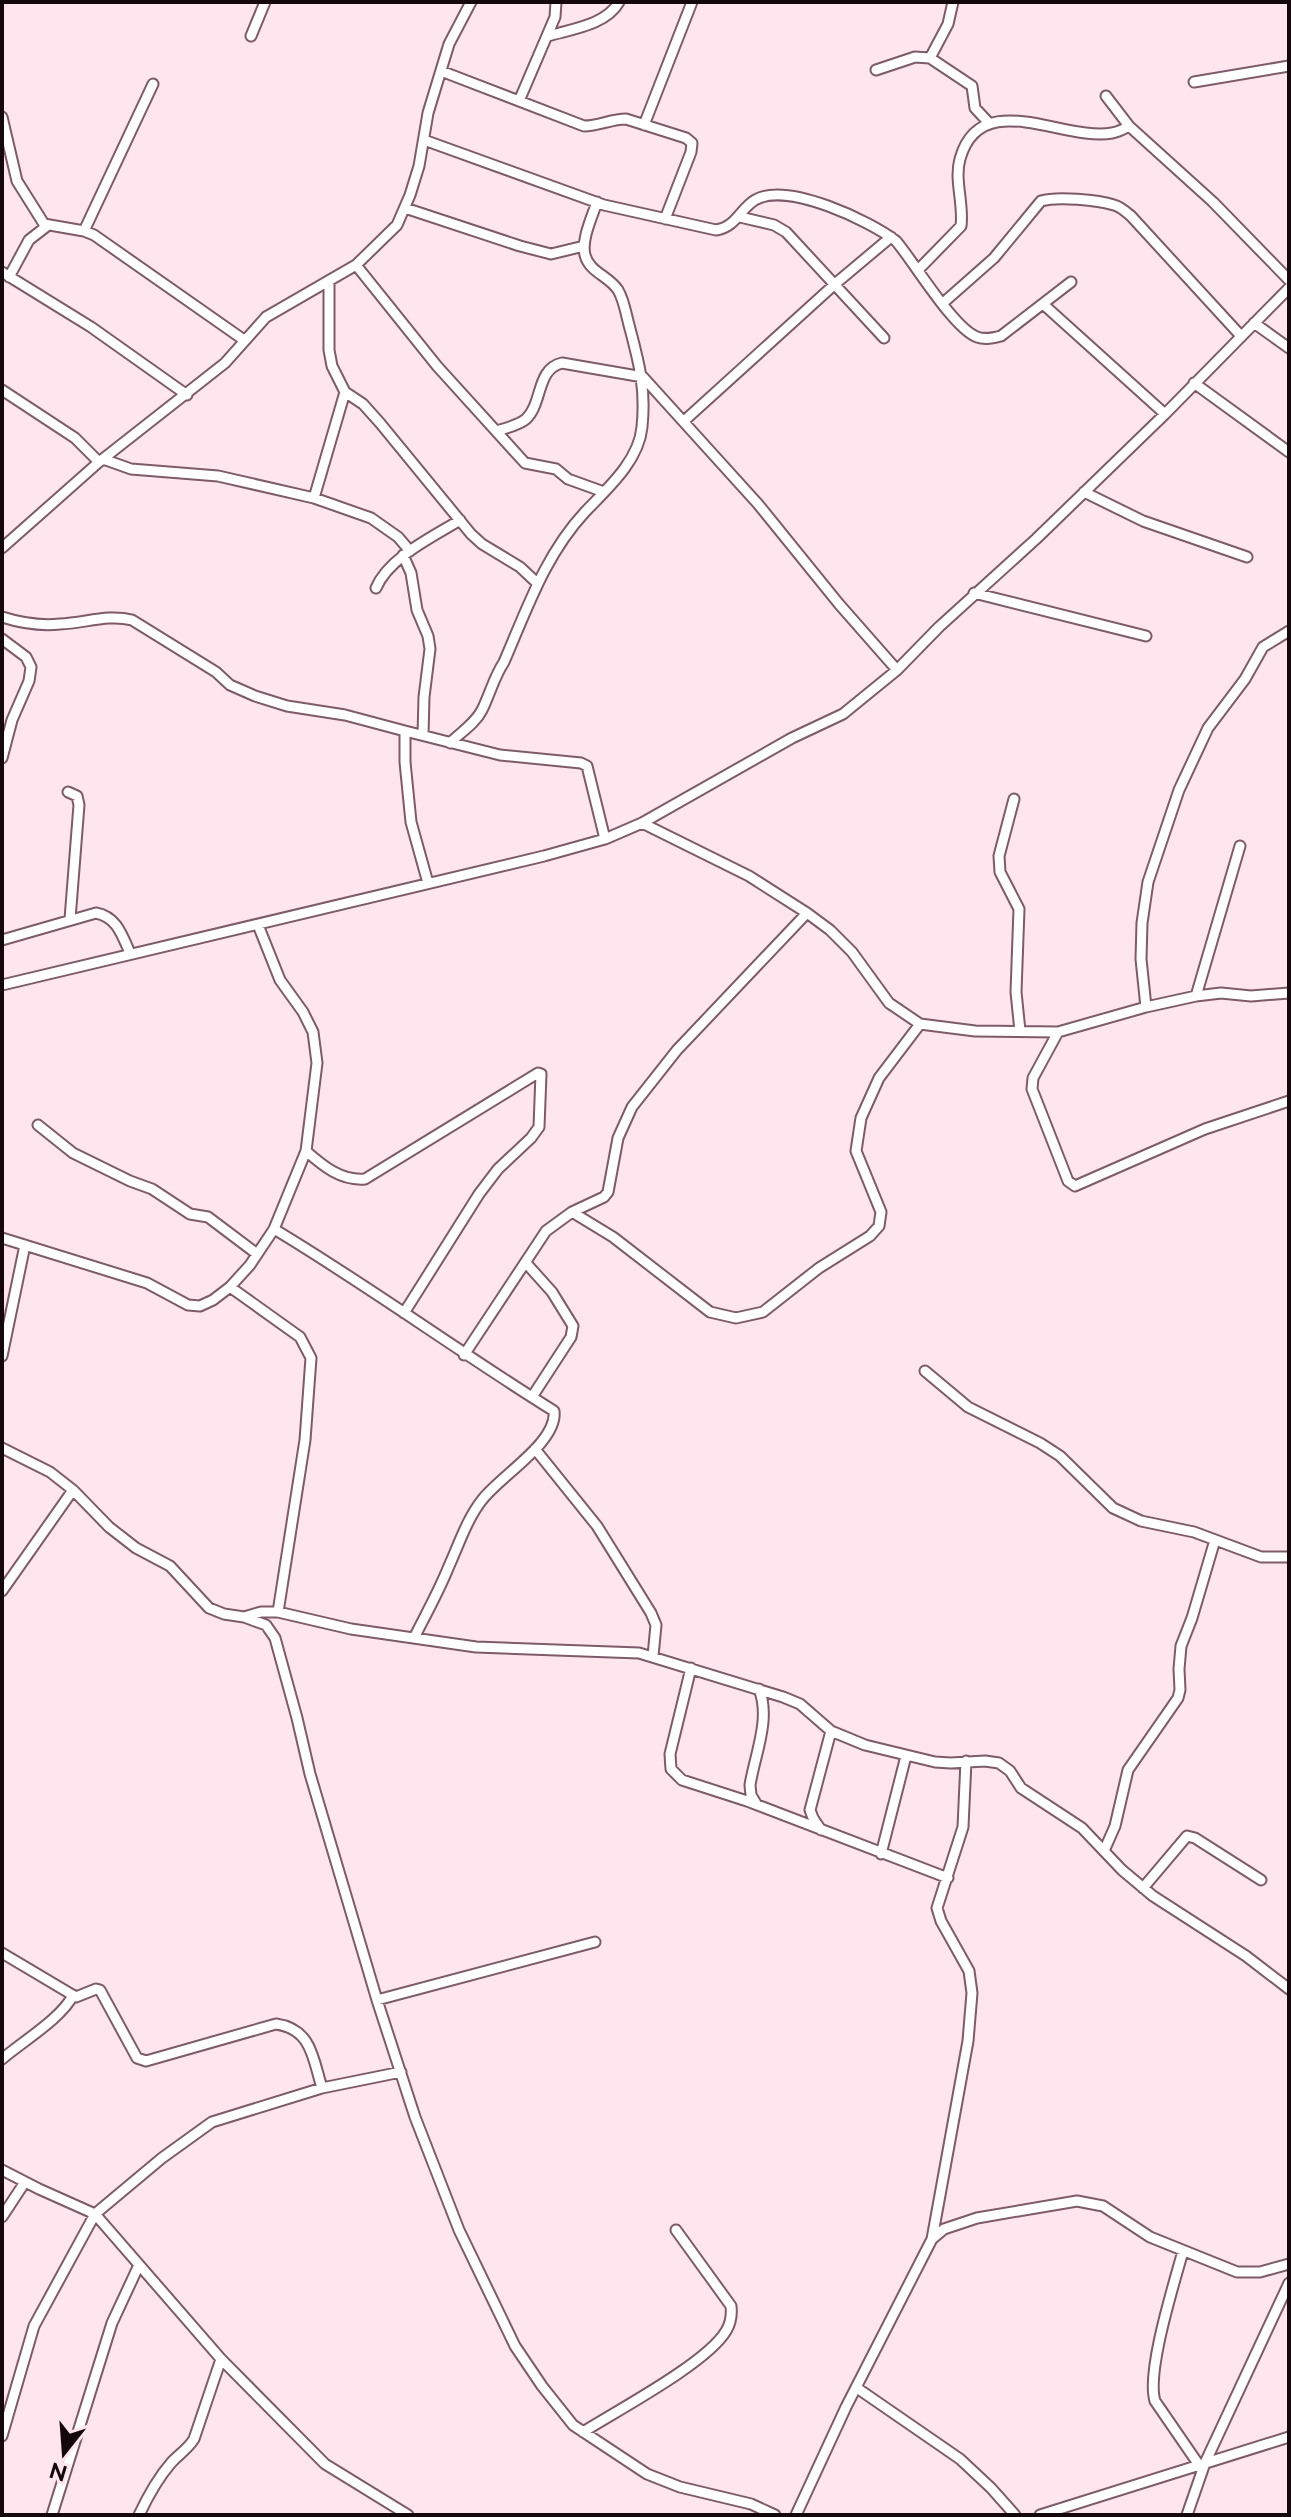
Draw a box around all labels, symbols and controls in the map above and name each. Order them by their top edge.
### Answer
north arrow [24,2413,104,2493]
text: N [46,2457,70,2487]

